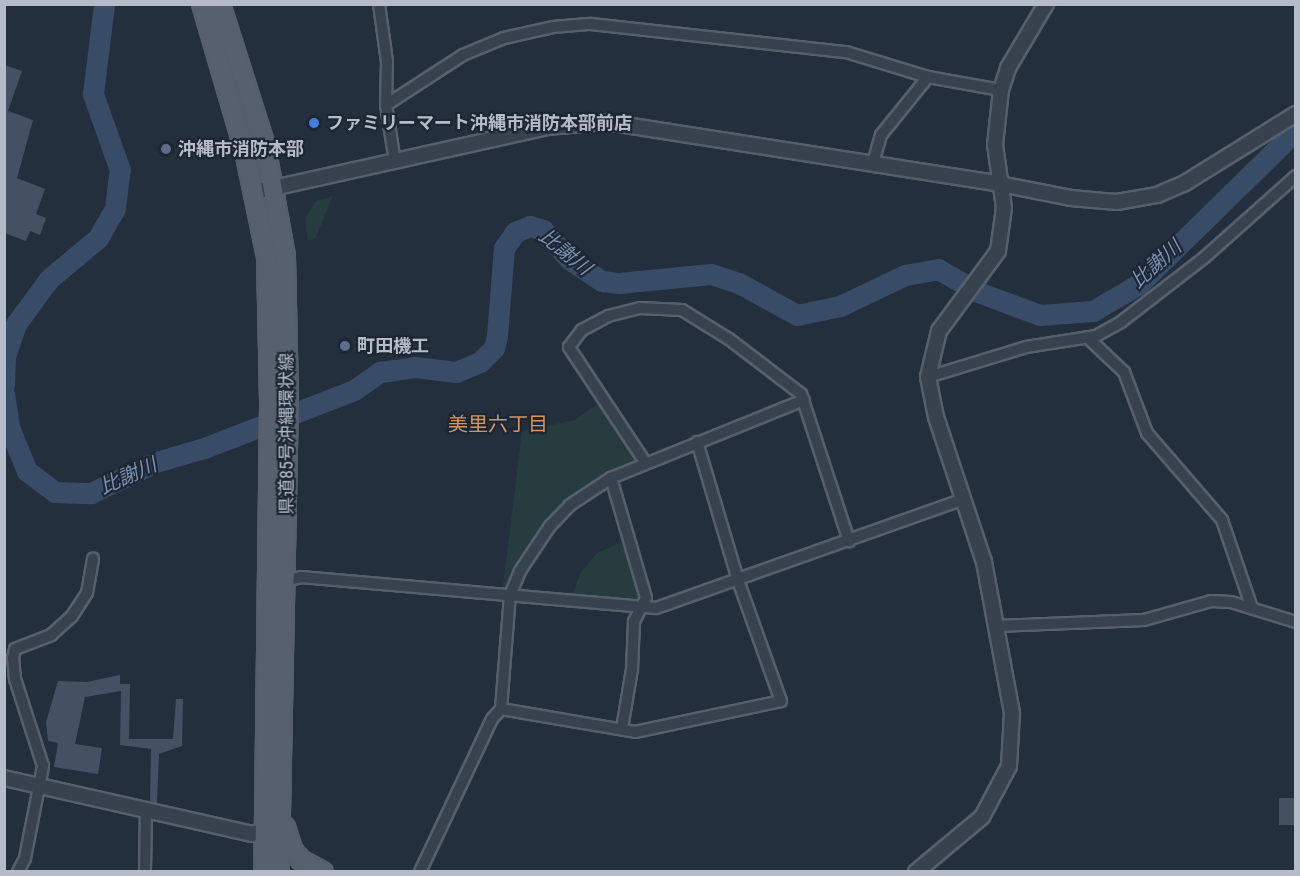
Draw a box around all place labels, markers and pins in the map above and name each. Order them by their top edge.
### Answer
place label: ファミリーマート沖縄市消防本部前店 [326,112,632,134]
marker: ファミリーマート沖縄市消防本部前店 [307,116,321,130]
place label: 沖縄市消防本部 [178,138,304,160]
marker: 沖縄市消防本部 [159,142,173,156]
place label: 町田機工 [357,335,429,357]
marker: 町田機工 [338,339,352,353]

